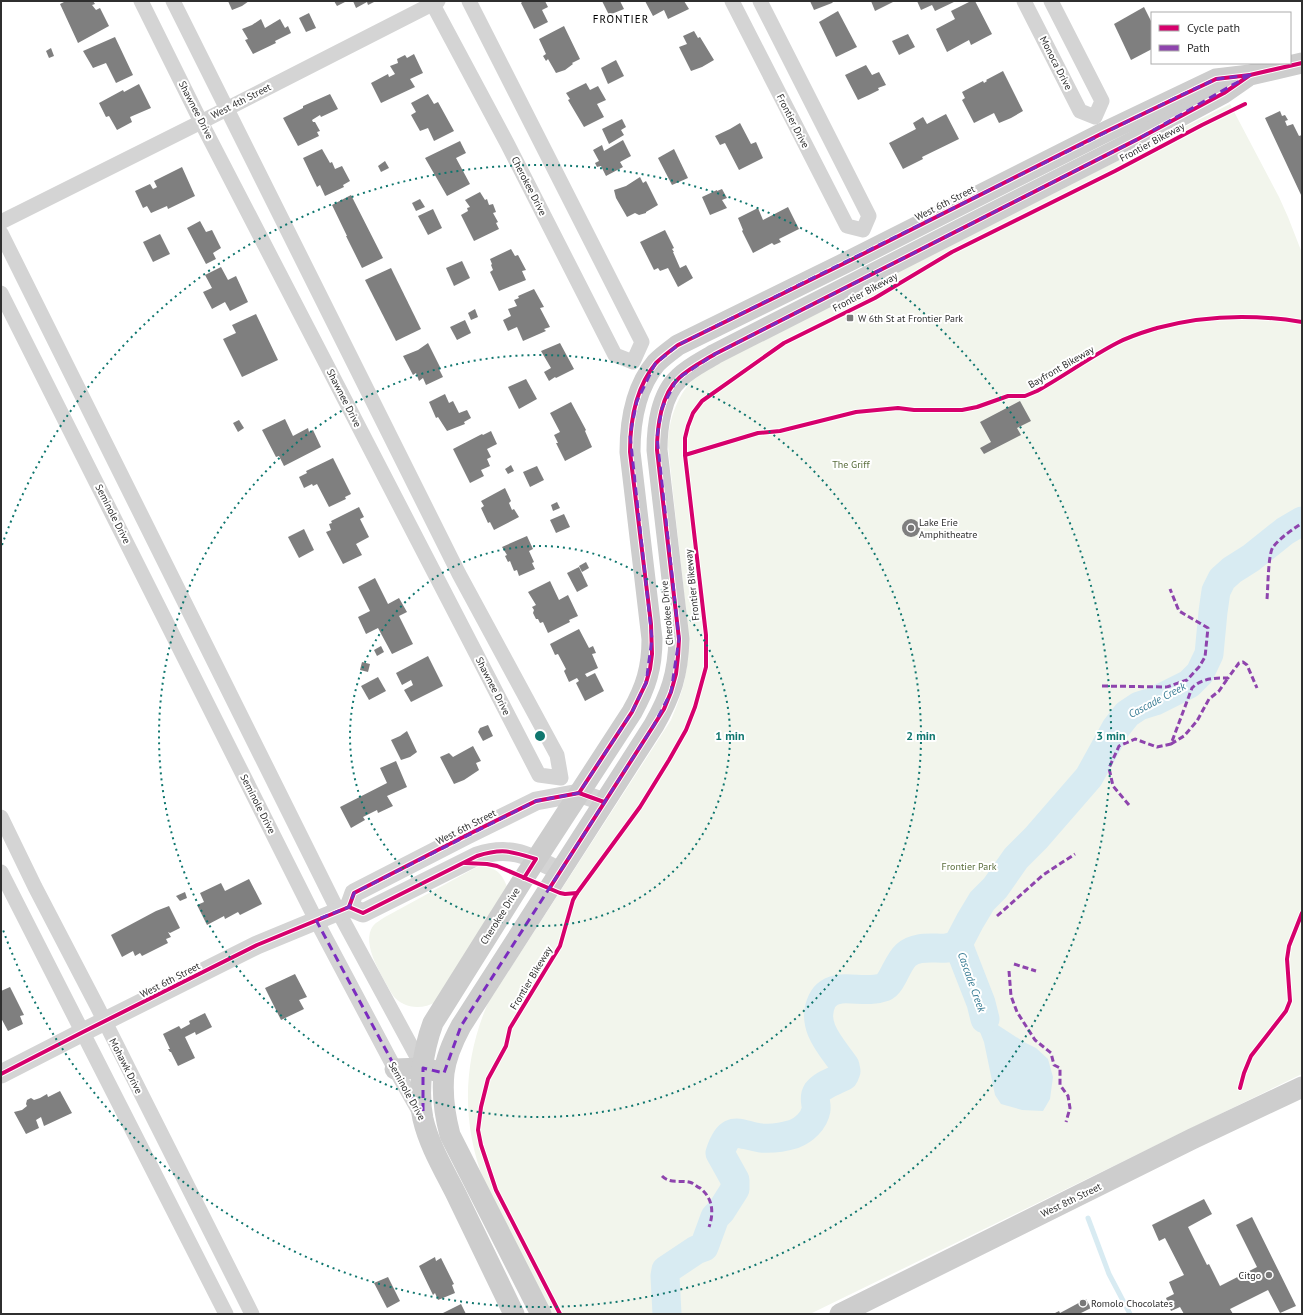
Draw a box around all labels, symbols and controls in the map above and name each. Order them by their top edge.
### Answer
district label: FRONTIER [593,12,649,26]
legend [1151,12,1291,64]
text: Cycle path [1187,20,1240,35]
street label: Monoca Drive [1037,34,1075,92]
text: Path [1187,40,1210,55]
street label: Shawnee Drive [176,79,216,141]
street label: West 4th Street [209,80,274,122]
street label: Frontier Drive [774,92,812,150]
street label: Frontier Bikeway [1117,119,1187,165]
street label: Cherokee Drive [508,154,550,218]
street label: West 6th Street [913,182,978,224]
street label: Frontier Bikeway [830,269,900,315]
place label: W 6th St at Frontier Park [858,312,963,325]
marker: W 6th St at Frontier Park [845,313,855,323]
street label: Bayfront Bikeway [1026,343,1097,391]
street label: Shawnee Drive [324,367,364,429]
park label: The Griff [832,458,870,471]
street label: Seminole Drive [92,482,134,546]
place label: Lake Erie Amphitheatre [919,516,977,541]
marker: Lake Erie Amphitheatre [906,523,916,533]
street label: Frontier Bikeway [682,548,702,621]
street label: Cherokee Drive [658,580,676,646]
street label: Shawnee Drive [473,655,513,717]
water label: Cascade Creek [1126,679,1189,721]
text: 1 min [715,728,745,743]
text: 2 min [906,728,936,743]
text: 3 min [1096,728,1126,743]
centre of rings [533,729,547,743]
street label: Seminole Drive [237,772,279,836]
street label: West 6th Street [434,806,499,848]
park label: Frontier Park [941,860,997,873]
street label: Cherokee Drive [477,885,523,947]
street label: Frontier Bikeway [507,944,555,1012]
water label: Cascade Creek [955,950,990,1015]
street label: West 6th Street [138,959,203,1001]
street label: Mohawk Drive [106,1036,146,1096]
street label: Seminole Drive [386,1059,428,1123]
street label: West 8th Street [1039,1179,1104,1220]
place label: Citgo [1239,1269,1261,1282]
marker: Citgo [1264,1270,1274,1280]
place label: Romolo Chocolates [1091,1297,1173,1310]
marker: Romolo Chocolates [1078,1298,1088,1308]

